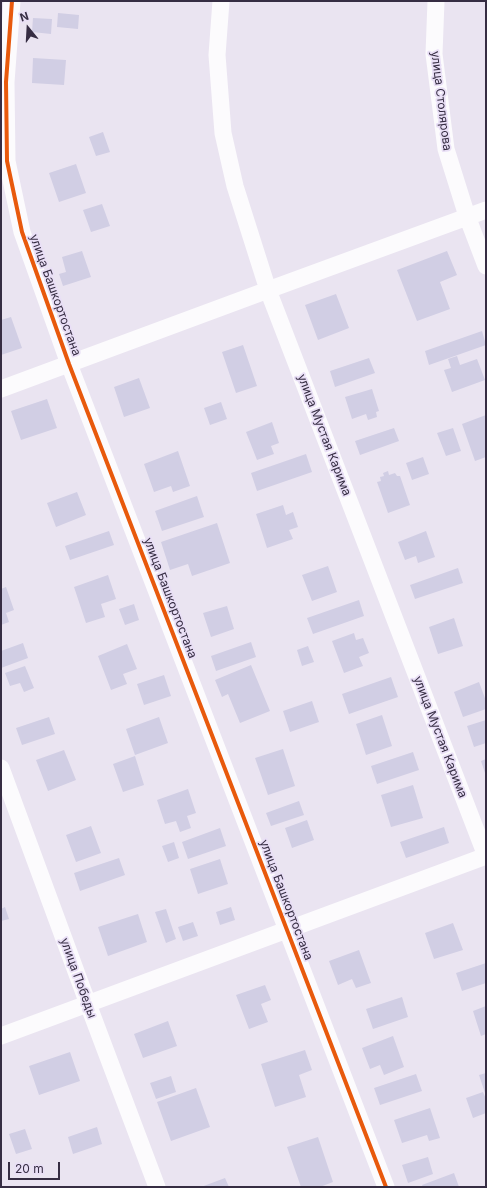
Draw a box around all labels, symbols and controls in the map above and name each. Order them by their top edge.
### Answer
north arrow [8,8,48,48]
text: N [18,9,30,25]
street label: улица Столярова [428,50,454,152]
street label: улица Башкортостана [26,232,84,358]
street label: улица Мустая Карима [294,372,354,498]
street label: улица Башкортостана [140,536,200,660]
street label: улица Мустая Карима [410,674,470,800]
street label: улица Башкортостана [256,838,316,962]
street label: улица Победы [57,936,99,1020]
scale bar [10,1154,62,1180]
text: 20 m [15,1161,44,1176]

